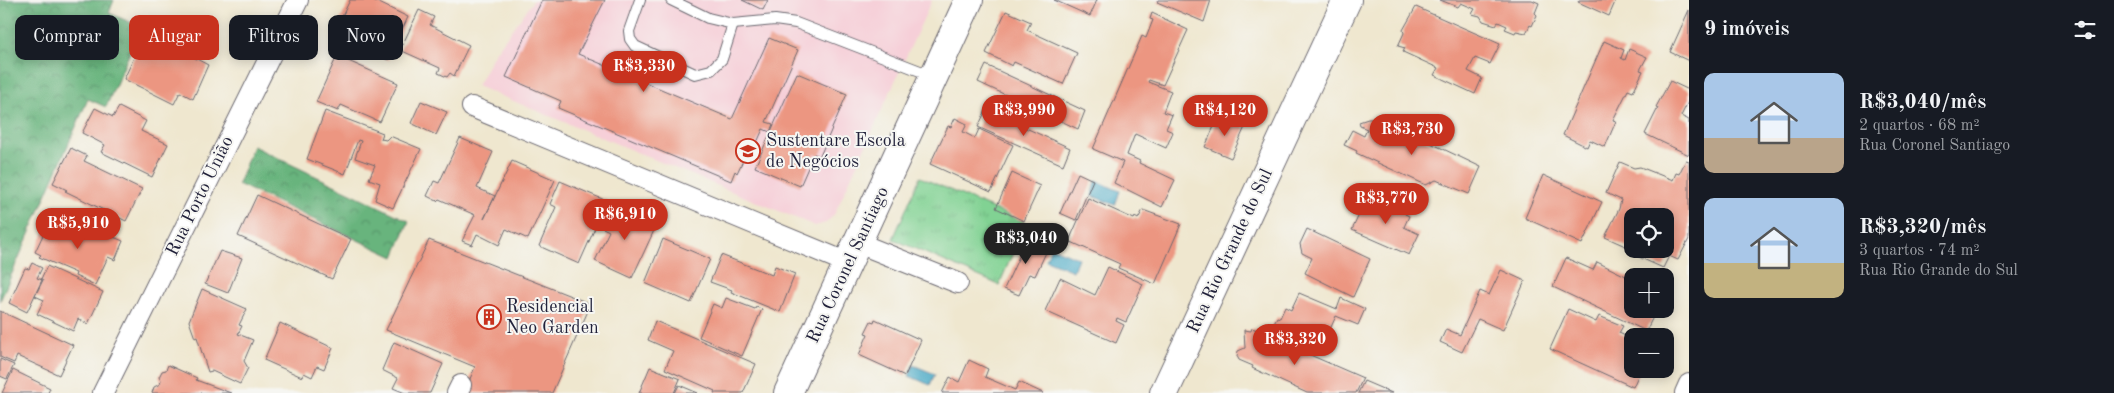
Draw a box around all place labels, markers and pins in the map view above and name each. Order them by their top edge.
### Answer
pin: R$3,330 [598,51,690,93]
pin: R$3,990 [978,94,1070,137]
pin: R$4,120 [1179,94,1271,137]
pin: R$3,730 [1366,114,1458,156]
place label: Sustentare Escola de Negócios [766,132,906,171]
school or university icon: Sustentare Escola de Negócios [735,138,761,164]
pin: R$3,770 [1340,182,1432,225]
pin: R$6,910 [579,198,671,241]
pin: R$5,910 [32,208,124,250]
pin: R$3,040 [980,222,1072,265]
place label: Residencial Neo Garden [506,298,599,337]
building icon: Residencial Neo Garden [476,304,502,330]
pin: R$3,320 [1249,324,1341,366]

